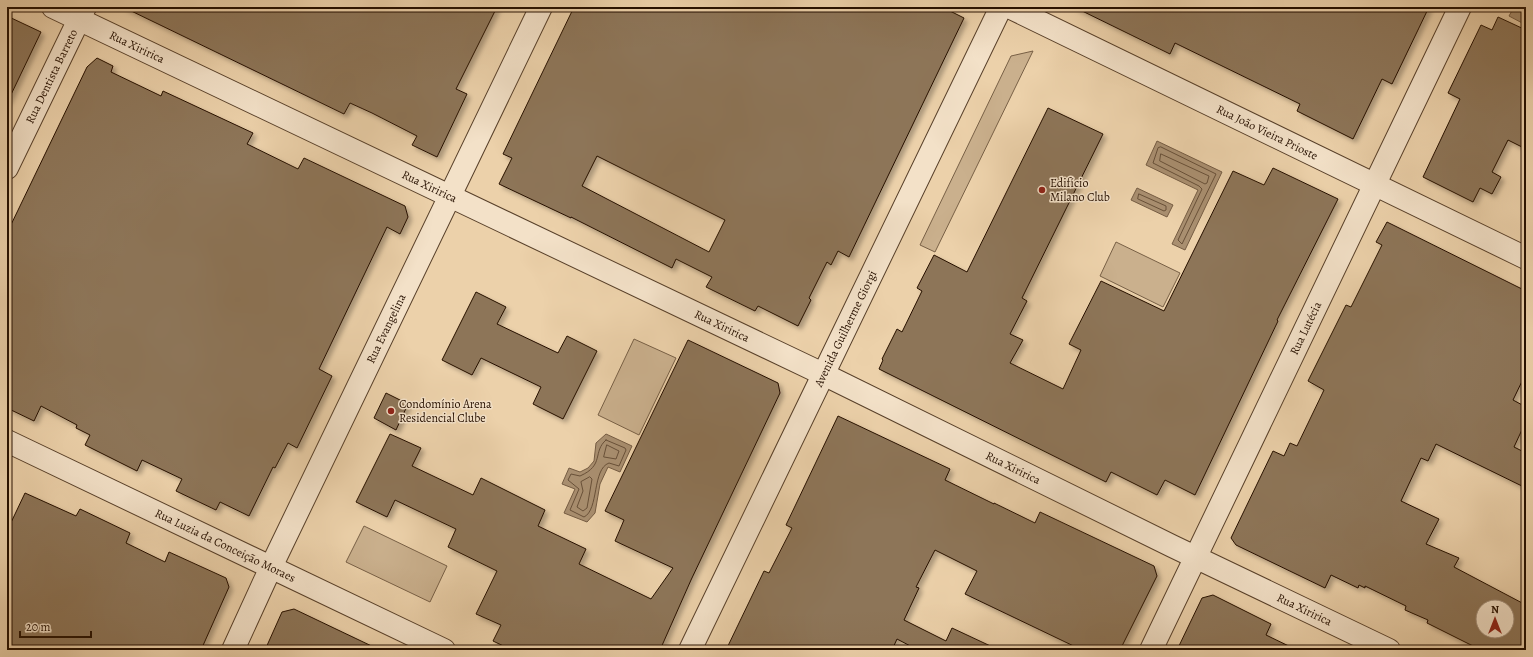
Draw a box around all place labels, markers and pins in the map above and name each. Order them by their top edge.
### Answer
place label: Edifício Milano Club [1050,175,1110,205]
marker: Edifício Milano Club [1037,185,1047,195]
place label: Condomínio Arena Residencial Clube [399,396,492,426]
marker: Condomínio Arena Residencial Clube [386,406,396,416]

